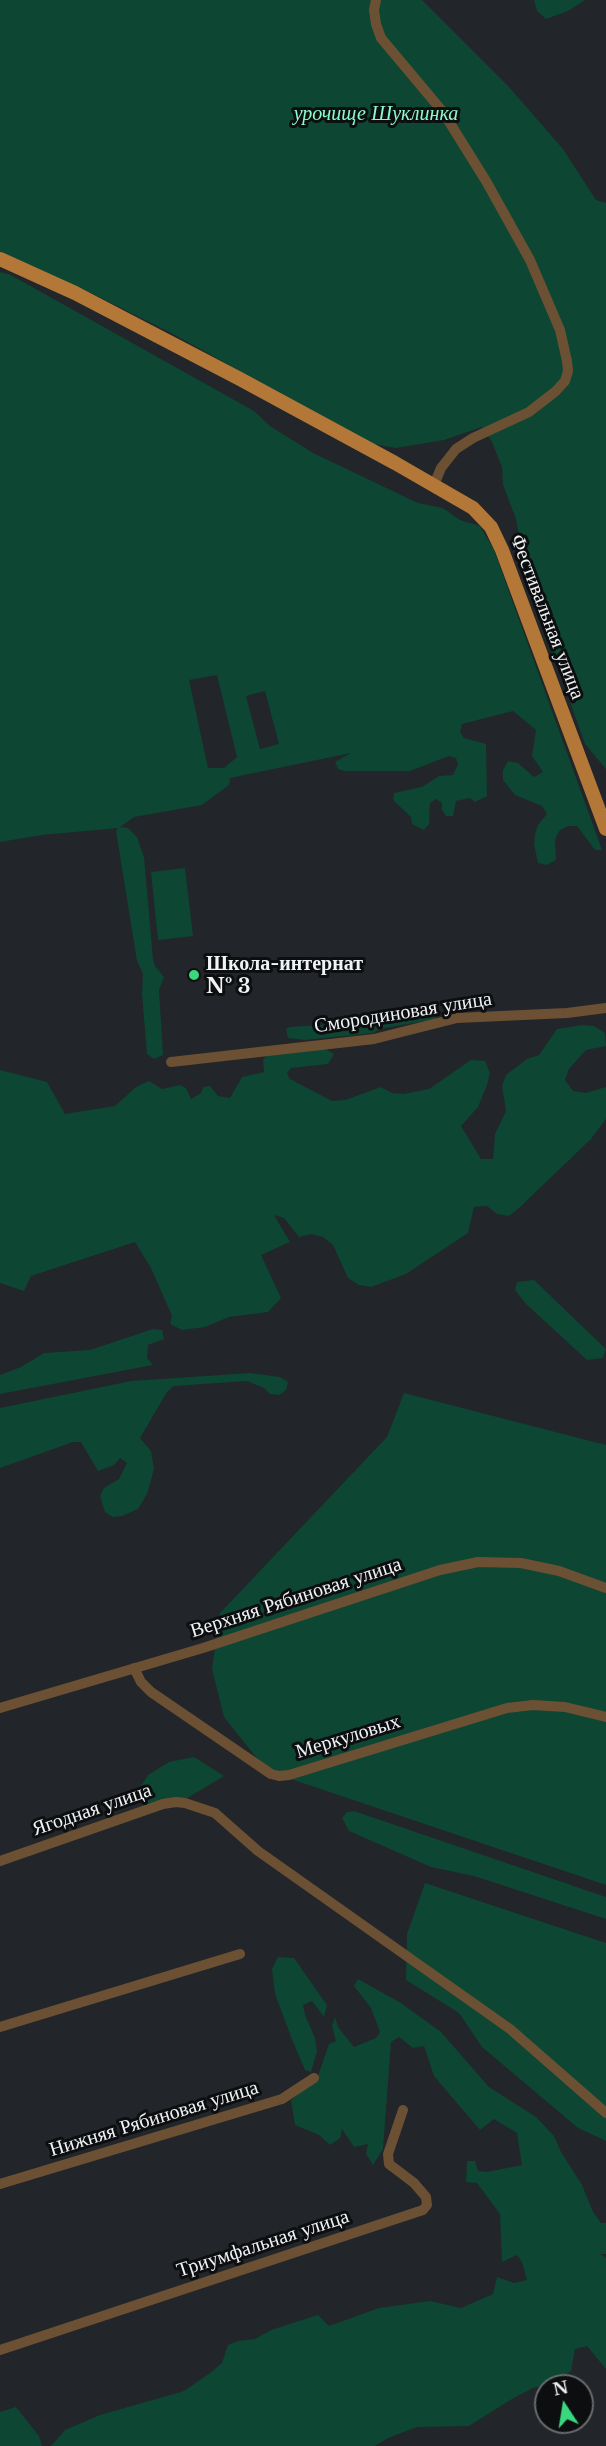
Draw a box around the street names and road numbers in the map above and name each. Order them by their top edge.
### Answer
street label: Фестивальная улица [504,531,590,703]
street label: Смородиновая улица [313,987,493,1039]
street label: Верхняя Рябиновая улица [187,1553,405,1643]
street label: Меркуловых [293,1710,403,1764]
street label: Ягодная улица [29,1778,155,1842]
street label: Нижняя Рябиновая улица [47,2076,261,2162]
street label: Триумфальная улица [174,2205,352,2283]

